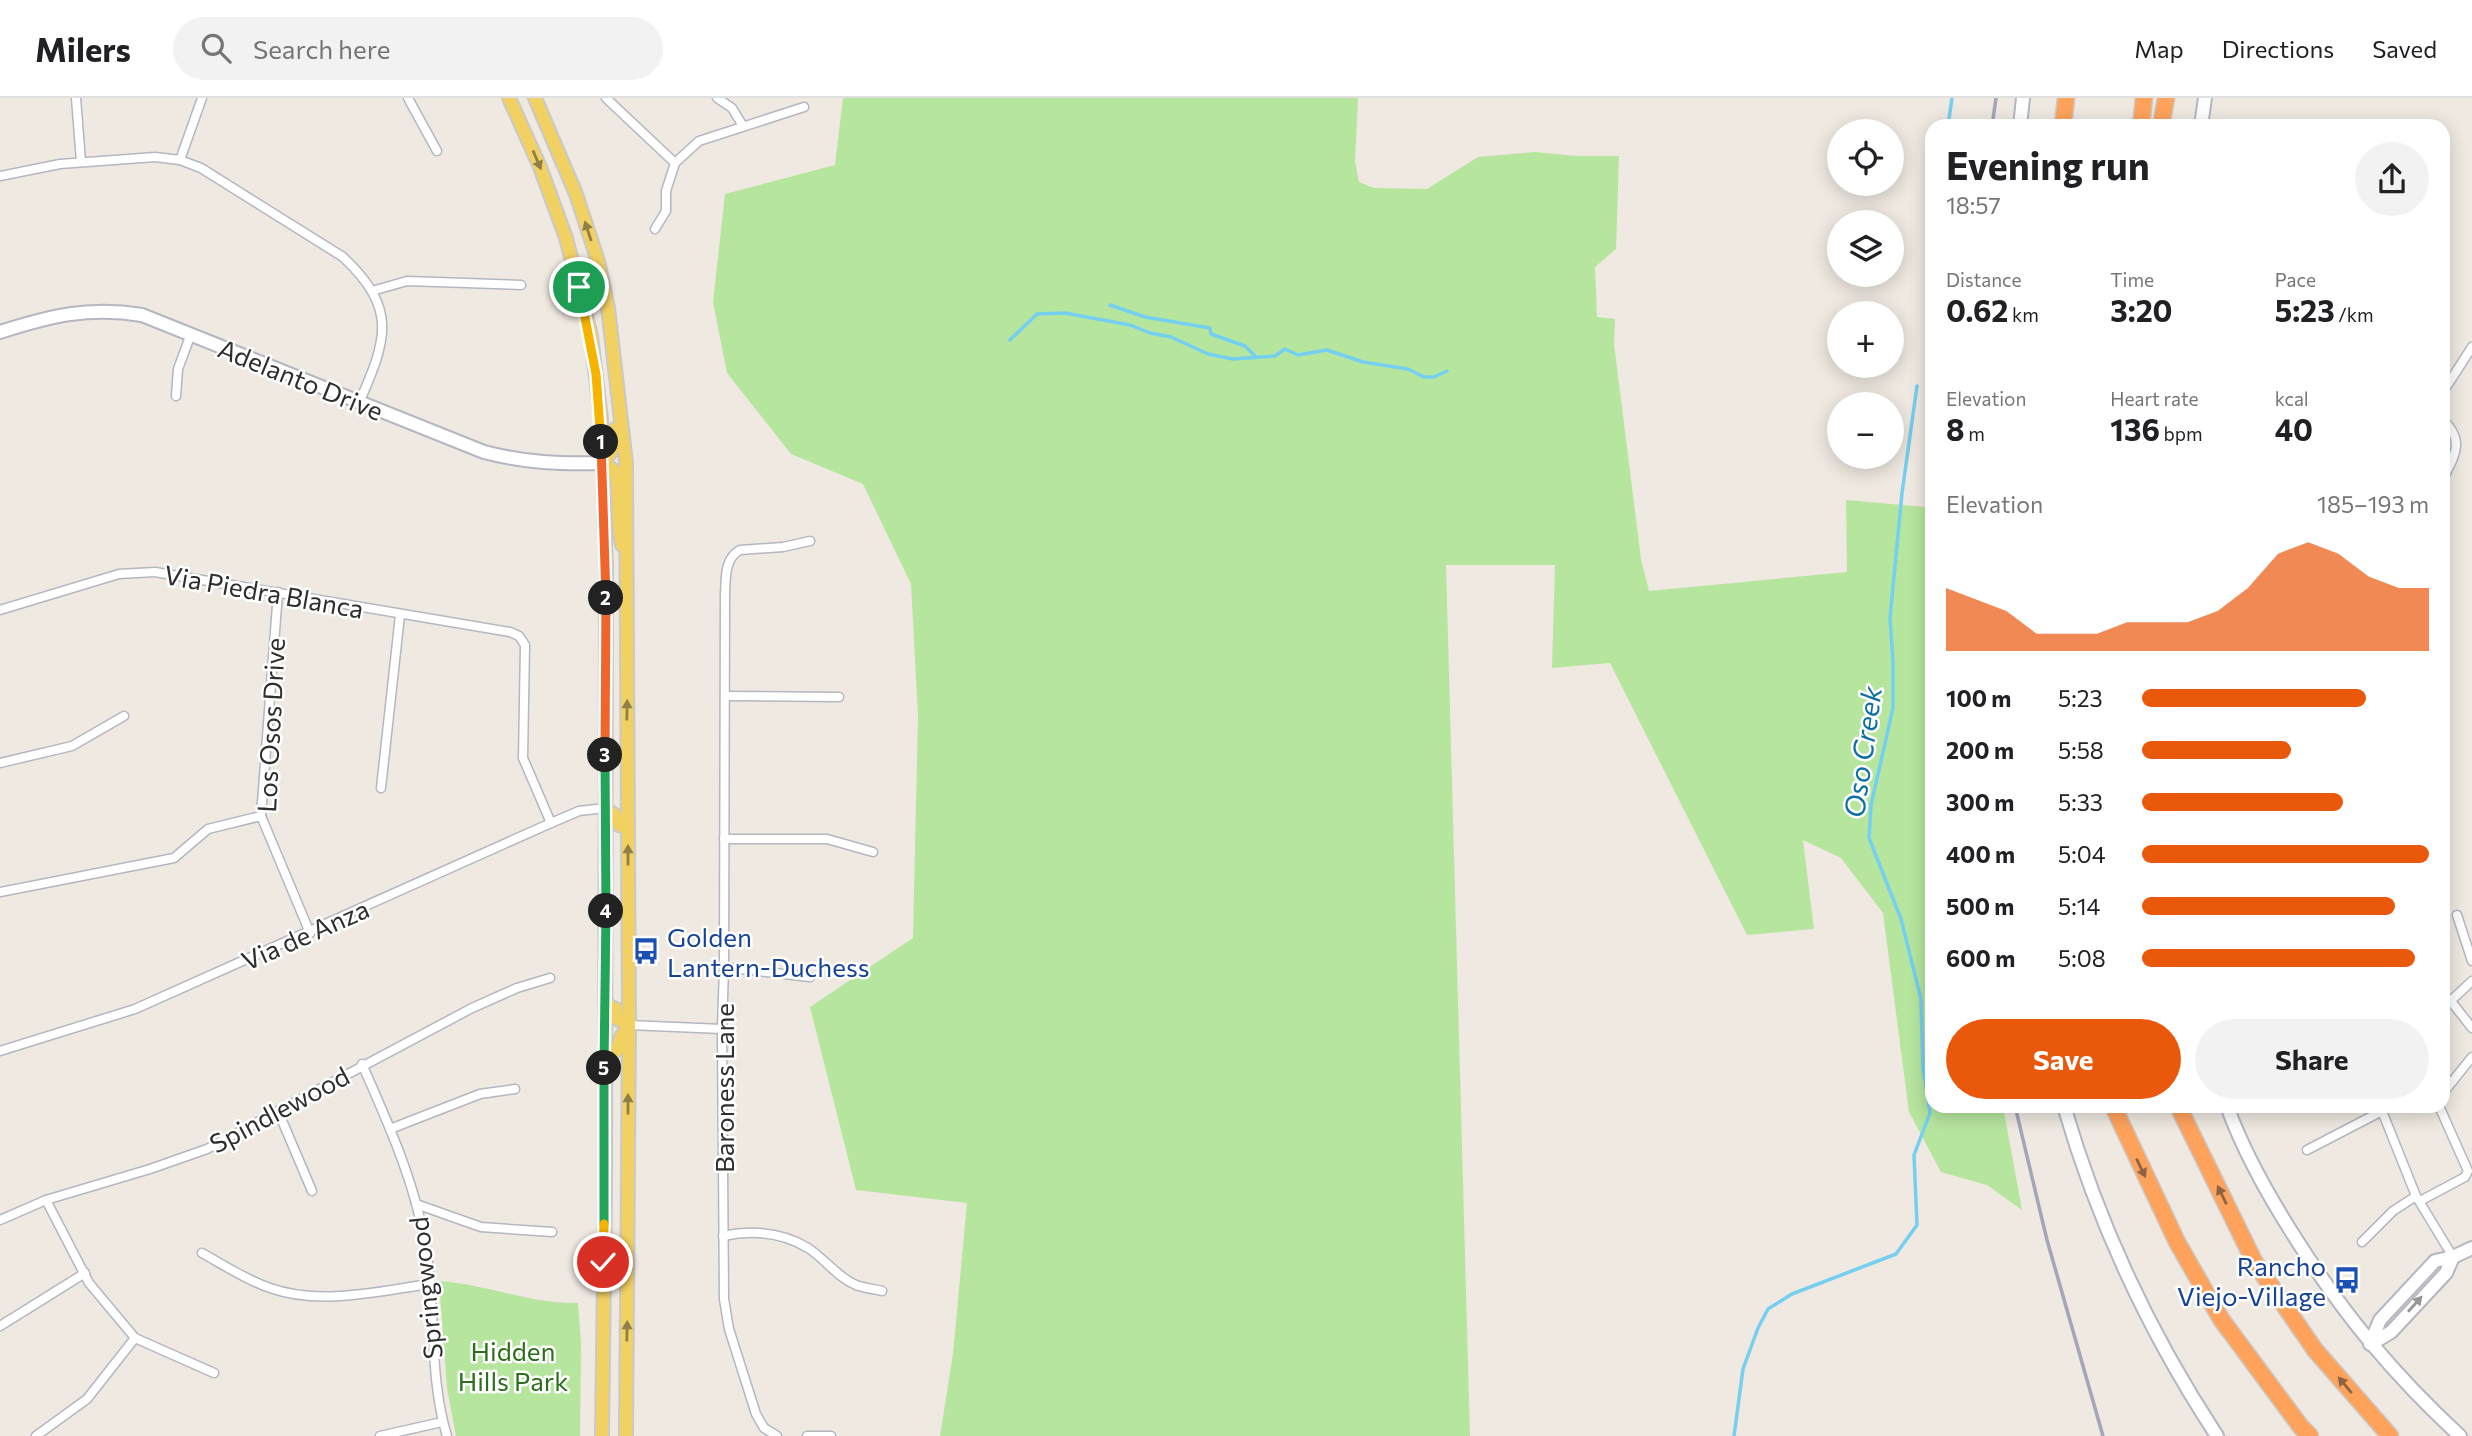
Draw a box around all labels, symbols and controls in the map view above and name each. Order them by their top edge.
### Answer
search box [173,17,663,80]
text: Milers [35,28,131,69]
icon: search [197,29,235,67]
text: Search here [253,33,390,64]
text: Map [2134,34,2184,63]
text: Directions [2222,34,2334,63]
text: Saved [2372,34,2437,63]
map controls [1827,119,1904,469]
button: locate [1827,119,1904,196]
text: Evening run [1946,141,2150,188]
button: share [2355,142,2429,216]
one-way arrow [531,150,543,170]
text: 18:57 [1946,191,2001,219]
button: layers [1827,210,1904,287]
one-way arrow [583,220,593,241]
pin [549,257,609,317]
icon: arrive [560,268,598,306]
text: Distance [1946,268,2022,291]
text: Time [2110,268,2154,291]
text: Pace [2275,268,2316,291]
text: 0.62 [1946,291,2008,328]
text: 3:20 [2110,291,2173,328]
text: 5:23 [2275,291,2335,328]
button: + [1827,301,1904,378]
text: km [2008,303,2039,326]
text: /km [2335,303,2374,326]
street label: Adelanto Drive [214,332,388,426]
text: Elevation [1946,387,2026,410]
text: Heart rate [2110,387,2199,410]
text: kcal [2275,387,2309,410]
button: − [1827,392,1904,469]
text: 8 [1946,410,1965,447]
text: 136 [2110,410,2160,447]
text: 40 [2275,410,2313,447]
text: m [1965,422,1985,445]
text: bpm [2160,422,2203,445]
pin: 1 [584,424,618,460]
text: 1 [596,430,605,453]
text: Elevation [1946,490,2043,518]
text: 185–193 m [2317,490,2429,518]
street label: Via Piedra Blanca [162,558,366,624]
pin: 2 [588,580,624,616]
text: 2 [600,586,611,609]
street label: Los Osos Drive [250,637,290,813]
water label: Oso Creek [1836,683,1888,820]
text: 100 m [1946,684,2011,712]
text: 5:23 [2058,684,2103,712]
one-way arrow [621,699,633,721]
text: 200 m [1946,736,2014,764]
text: 5:58 [2058,736,2104,764]
pin: 3 [588,738,622,772]
text: 3 [599,743,610,766]
text: 300 m [1946,788,2014,816]
text: 5:33 [2058,788,2103,816]
text: 400 m [1946,840,2015,868]
text: 5:04 [2058,840,2105,868]
one-way arrow [622,844,634,866]
street label: Via de Anza [236,892,374,976]
text: 500 m [1946,892,2014,920]
text: 5:14 [2058,892,2100,920]
pin: 4 [588,894,624,928]
text: 4 [600,899,611,922]
place label: Golden Lantern-Duchess [667,921,870,982]
bus stop icon: Golden Lantern-Duchess [631,936,661,966]
text: 600 m [1946,944,2015,972]
text: 5:08 [2058,944,2106,972]
street label: Baroness Lane [708,1003,739,1173]
button: Save [1946,1019,2181,1099]
button: Share [2195,1019,2429,1099]
pin: 5 [586,1051,622,1086]
text: 5 [598,1056,609,1079]
street label: Spindlewood [204,1059,354,1159]
one-way arrow [622,1093,634,1115]
one-way arrow [2136,1158,2147,1178]
one-way arrow [2216,1185,2227,1205]
street label: Springwood [402,1215,448,1361]
pin [573,1232,633,1292]
icon: check [584,1243,622,1281]
place label: Rancho Viejo-Village [2177,1250,2326,1311]
bus stop icon: Rancho Viejo-Village [2332,1265,2362,1295]
one-way arrow [2407,1296,2423,1313]
one-way arrow [621,1320,632,1342]
park label: Hidden Hills Park [458,1335,568,1396]
one-way arrow [2338,1376,2353,1393]

